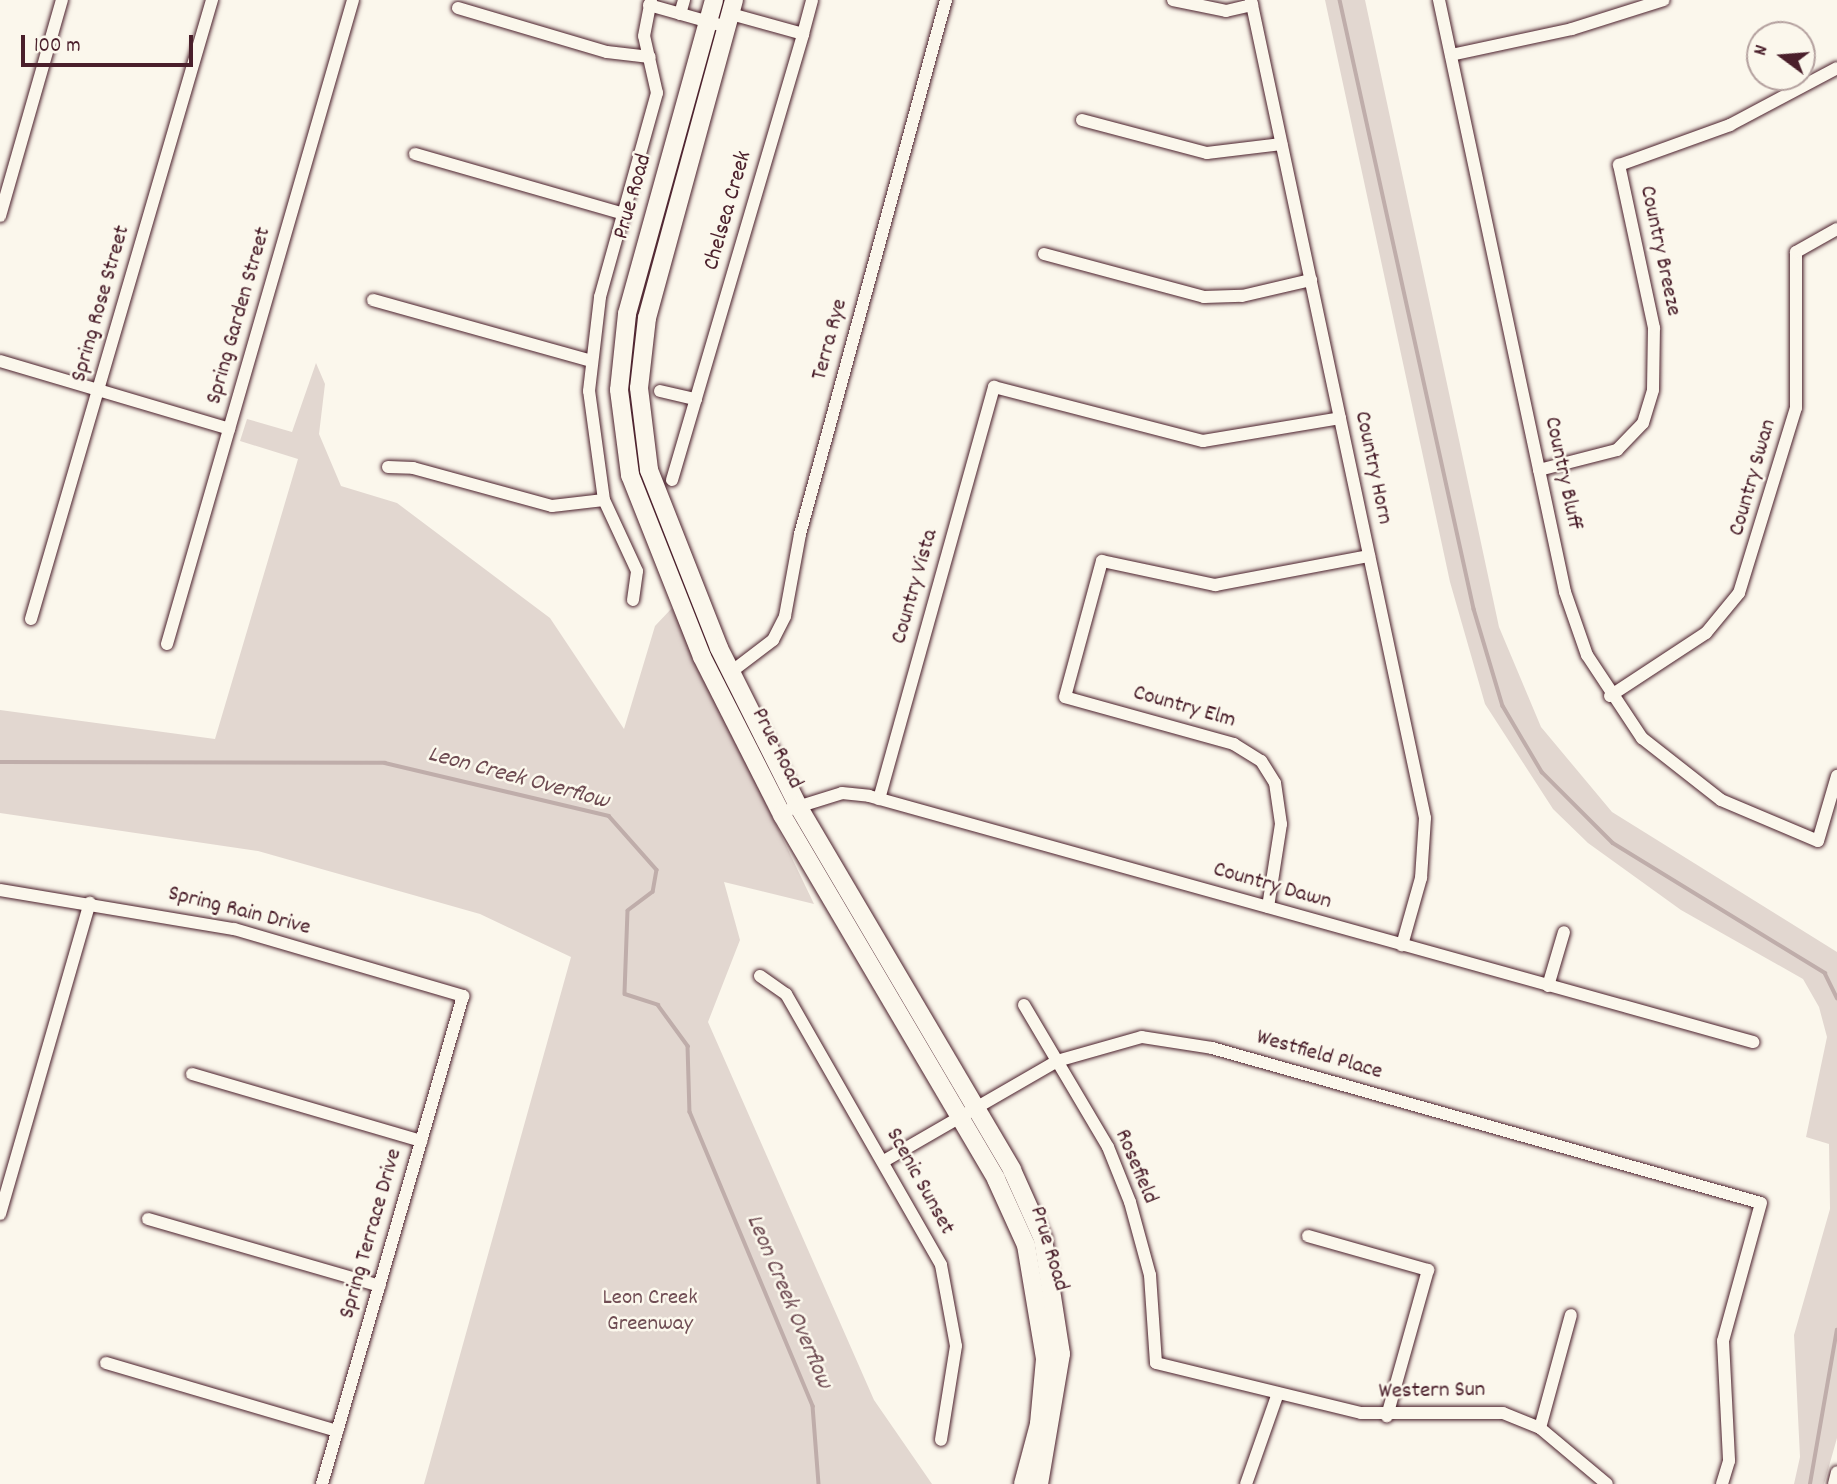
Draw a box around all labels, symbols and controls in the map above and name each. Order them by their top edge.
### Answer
scale bar [24,21,196,65]
north arrow [1746,21,1816,91]
text: 100 m [34,32,81,62]
text: N [1748,42,1777,59]
street label: Chelsea Creek [699,148,759,274]
street label: Prue Road [609,151,659,243]
street label: Country Breeze [1632,183,1686,319]
street label: Spring Rose Street [66,222,138,386]
street label: Spring Garden Street [202,224,278,408]
street label: Terra Rye [807,296,855,384]
street label: Country Horn [1347,409,1397,527]
street label: Country Bluff [1536,415,1588,533]
street label: Country Swan [1724,416,1784,540]
street label: Country Vista [886,526,946,648]
street label: Country Elm [1130,680,1238,736]
street label: Prue Road [744,704,808,794]
water label: Leon Creek Overflow [424,741,612,817]
street label: Country Dawn [1210,857,1334,917]
street label: Spring Rain Drive [165,881,313,943]
street label: Westfield Place [1253,1025,1385,1087]
street label: Scenic Sunset [878,1124,960,1240]
street label: Rosefield [1107,1126,1163,1208]
street label: Spring Terrace Drive [335,1146,409,1322]
street label: Prue Road [1022,1203,1074,1295]
water label: Leon Creek Overflow [738,1211,838,1393]
park label: Leon Creek Greenway [602,1285,698,1339]
street label: Western Sun [1378,1377,1486,1407]

